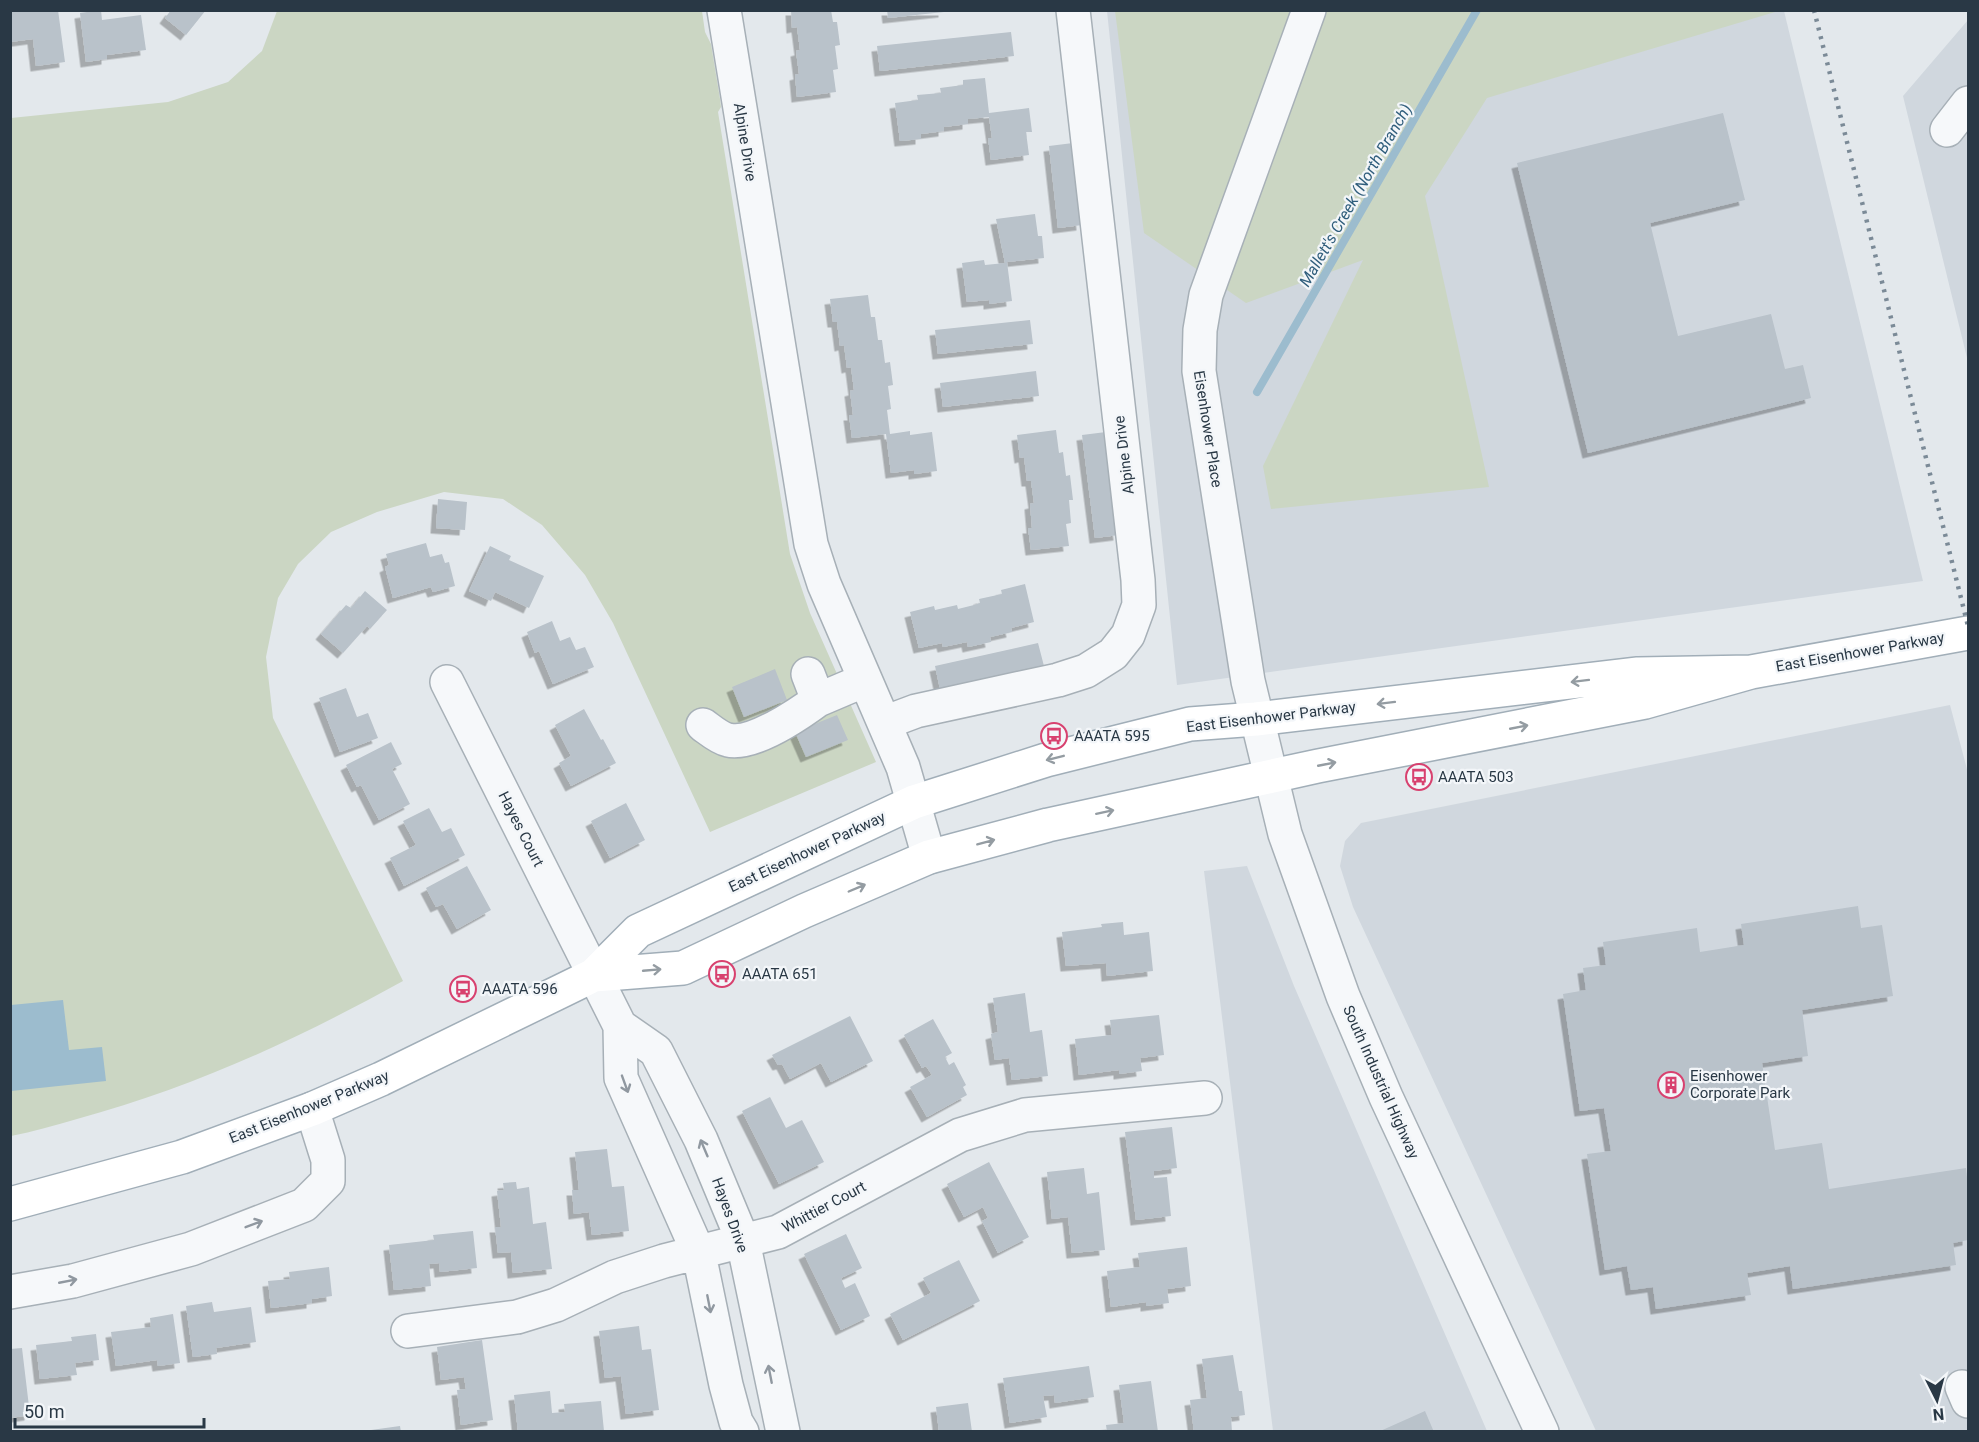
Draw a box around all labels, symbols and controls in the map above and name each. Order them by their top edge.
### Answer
street label: Alpine Drive [730,101,760,183]
water label: Mallett's Creek (North Branch) [1295,101,1416,290]
street label: Eisenhower Place [1190,369,1226,489]
street label: Alpine Drive [1110,415,1138,495]
street label: East Eisenhower Parkway [1774,628,1946,676]
one-way arrow [1570,675,1590,686]
street label: East Eisenhower Parkway [1185,698,1357,736]
one-way arrow [1377,698,1396,709]
bus stop icon: AAATA 595 [1039,721,1069,751]
one-way arrow [1508,721,1528,732]
place label: AAATA 595 [1074,727,1150,745]
one-way arrow [1046,753,1065,765]
one-way arrow [1317,758,1337,769]
bus stop icon: AAATA 503 [1404,762,1434,792]
place label: AAATA 503 [1438,768,1514,786]
street label: Hayes Court [494,788,548,870]
one-way arrow [1095,806,1114,817]
street label: East Eisenhower Parkway [726,808,888,896]
one-way arrow [976,836,995,847]
one-way arrow [848,882,866,893]
bus stop icon: AAATA 651 [707,959,737,989]
one-way arrow [642,964,662,975]
place label: AAATA 651 [742,965,818,983]
bus stop icon: AAATA 596 [448,974,478,1004]
place label: AAATA 596 [482,980,558,998]
street label: South Industrial Highway [1339,1002,1423,1162]
street label: East Eisenhower Parkway [226,1067,392,1147]
place label: Eisenhower Corporate Park [1690,1067,1791,1102]
building icon: Eisenhower Corporate Park [1656,1070,1686,1100]
one-way arrow [620,1074,631,1093]
one-way arrow [698,1139,709,1158]
street label: Hayes Drive [708,1175,752,1255]
street label: Whittier Court [779,1177,869,1237]
one-way arrow [244,1218,263,1229]
one-way arrow [58,1275,77,1286]
one-way arrow [704,1295,716,1314]
one-way arrow [764,1365,775,1385]
north arrow [1907,1370,1967,1430]
scale bar [15,1391,204,1429]
text: 50 m [24,1401,64,1422]
text: N [1932,1404,1945,1424]

